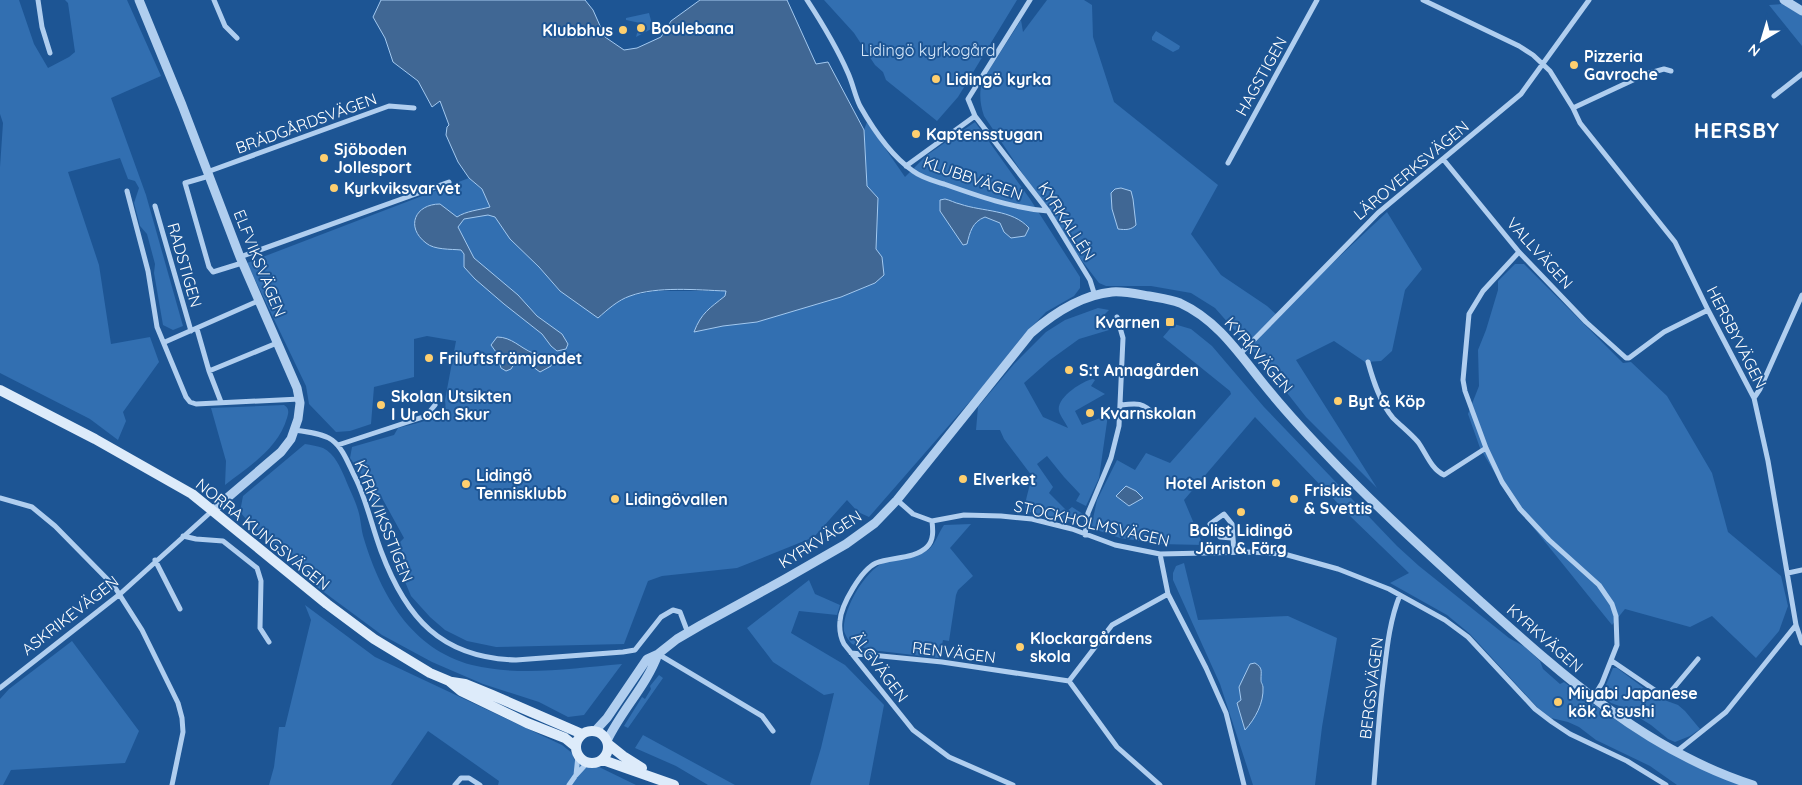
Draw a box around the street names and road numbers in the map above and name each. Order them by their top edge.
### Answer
street label: HAGSTIGEN [1231,33,1291,119]
street label: BRÄDGÅRDSVÄGEN [233,88,379,158]
street label: LÄROVERKSVÄGEN [1349,116,1473,224]
street label: KLUBBVÄGEN [921,152,1025,204]
street label: KYRKALLÉN [1034,178,1100,264]
street label: ELFVIKSVÄGEN [229,207,291,319]
street label: VALLVÄGEN [1503,213,1577,293]
street label: RADSTIGEN [163,220,207,310]
street label: HERSBYVÄGEN [1703,282,1771,392]
street label: KYRKVÄGEN [1221,313,1297,397]
street label: KYRKVIKSSTIGEN [350,457,418,585]
street label: NORRA KUNGSVÄGEN [192,474,334,594]
street label: STOCKHOLMSVÄGEN [1012,495,1172,551]
street label: KYRKVÄGEN [775,506,865,572]
street label: ASKRIKEVÄGEN [18,571,122,659]
street label: KYRKVÄGEN [1503,600,1587,676]
street label: ÄLGVÄGEN [847,628,913,706]
street label: BERGSVÄGEN [1355,636,1387,740]
street label: RENVÄGEN [911,637,997,667]

